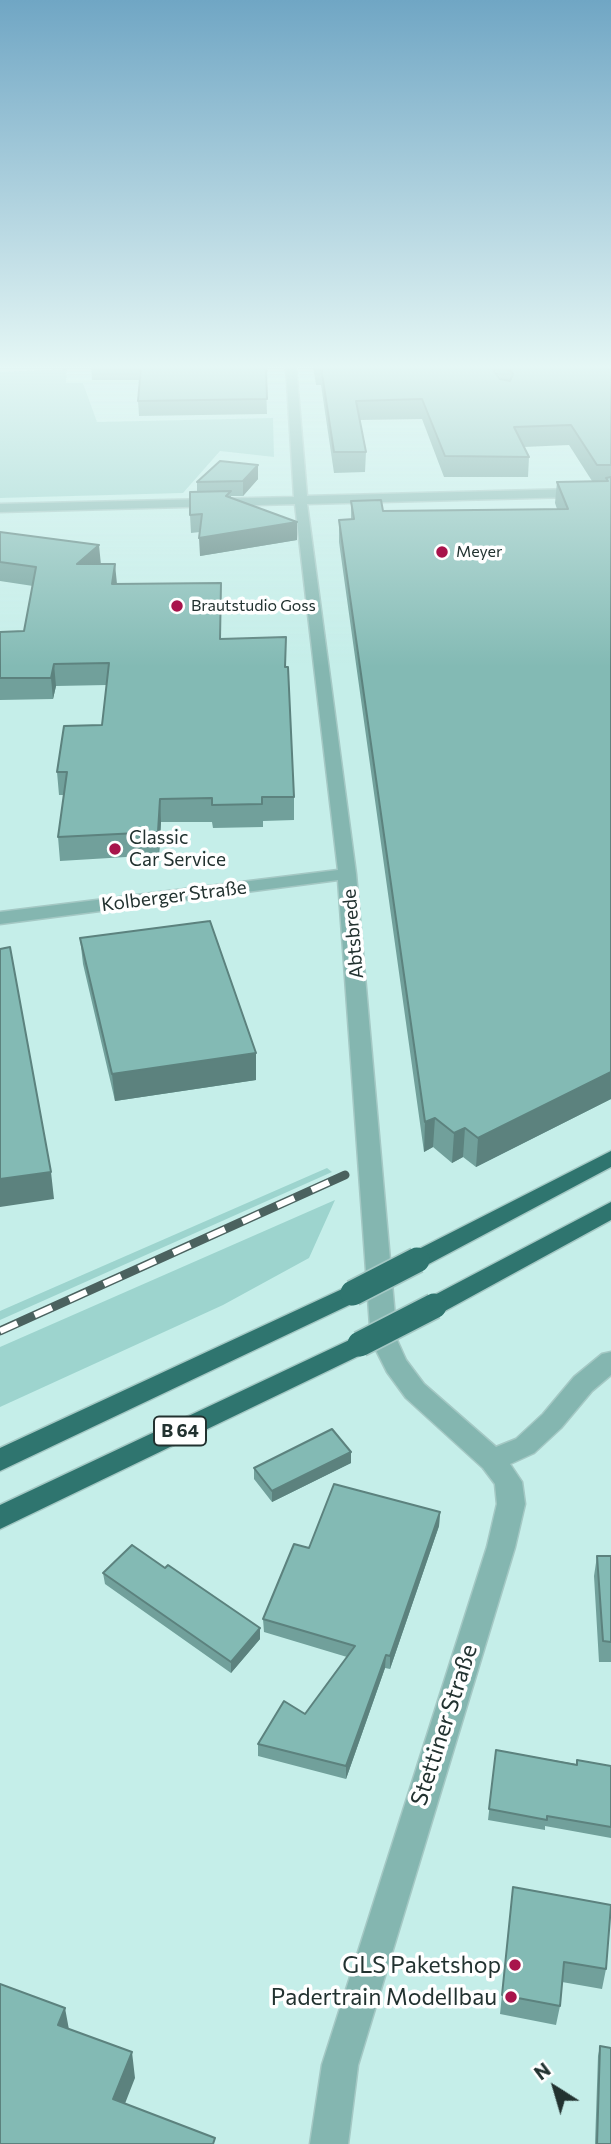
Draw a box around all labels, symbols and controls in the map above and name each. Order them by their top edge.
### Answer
place label: Meyer [456,542,502,562]
marker: Meyer [434,544,450,560]
place label: Brautstudio Goss [191,596,316,616]
marker: Brautstudio Goss [169,598,185,614]
place label: Classic Car Service [129,827,226,871]
marker: Classic Car Service [107,841,123,857]
street label: Kolberger Straße [100,876,248,916]
street label: Abtsbrede [338,888,368,980]
road number: B 64 [154,1416,206,1446]
street label: Stettiner Straße [405,1641,483,1809]
place label: GLS Paketshop [342,1951,501,1979]
marker: GLS Paketshop [507,1957,523,1973]
place label: Padertrain Modellbau [271,1983,497,2011]
marker: Padertrain Modellbau [503,1989,519,2005]
north arrow [520,2053,590,2123]
text: N [529,2057,555,2084]

